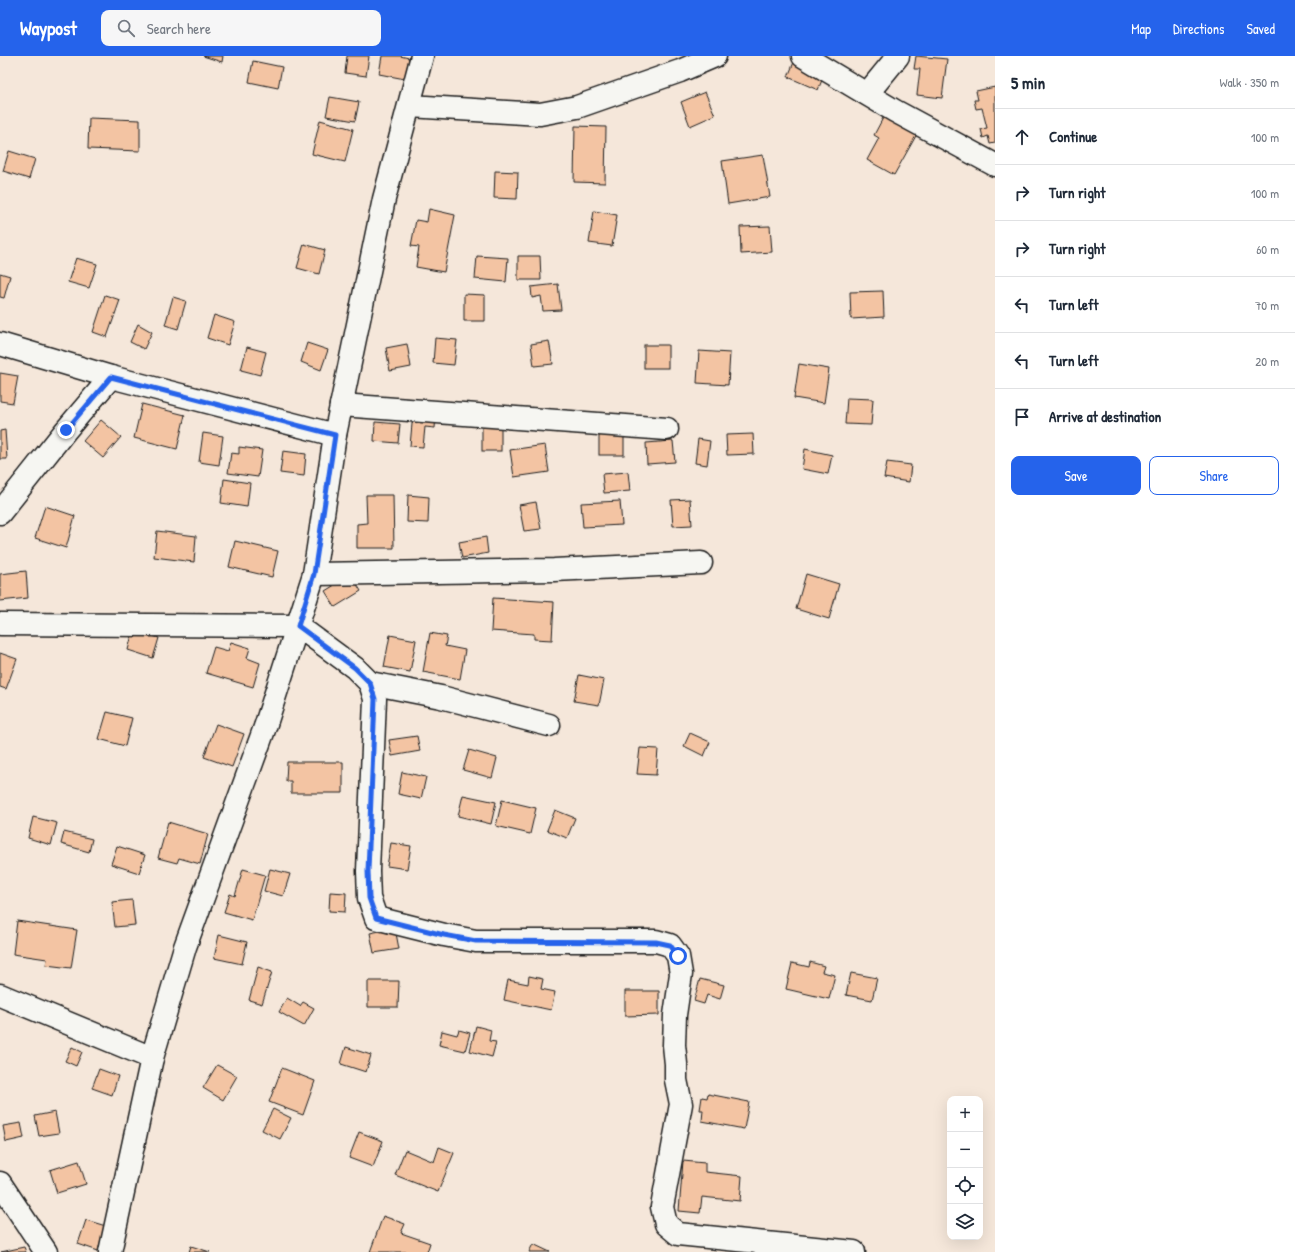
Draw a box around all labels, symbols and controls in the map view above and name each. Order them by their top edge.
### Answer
search box [101,10,381,46]
text: Waypost [20,15,77,41]
icon: search [115,17,137,39]
text: Search here [147,18,211,39]
text: Map [1131,19,1151,38]
text: Directions [1173,19,1224,38]
text: Saved [1246,19,1275,38]
text: 5 min [1011,71,1045,94]
text: Walk · 350 m [1219,73,1279,91]
icon: ahead [1011,126,1033,148]
text: Continue [1049,126,1097,147]
text: 100 m [1251,128,1279,146]
icon: right [1011,182,1033,204]
text: Turn right [1049,182,1105,203]
text: 100 m [1251,184,1279,202]
icon: right [1011,238,1033,260]
text: Turn right [1049,238,1105,259]
text: 60 m [1256,240,1279,258]
icon: left [1011,294,1033,316]
text: Turn left [1049,294,1099,315]
text: 70 m [1255,296,1279,314]
icon: left [1011,350,1033,372]
text: Turn left [1049,350,1099,371]
text: 20 m [1255,352,1279,370]
icon: arrive [1011,406,1033,428]
text: Arrive at destination [1049,406,1161,427]
route end [57,421,75,439]
button: Save [1011,456,1141,495]
button: Share [1149,456,1279,495]
route start [669,947,687,965]
map controls [947,1096,983,1240]
button: + [947,1096,983,1132]
button: − [947,1132,983,1168]
button: locate [947,1168,983,1204]
button: layers [947,1204,983,1240]

